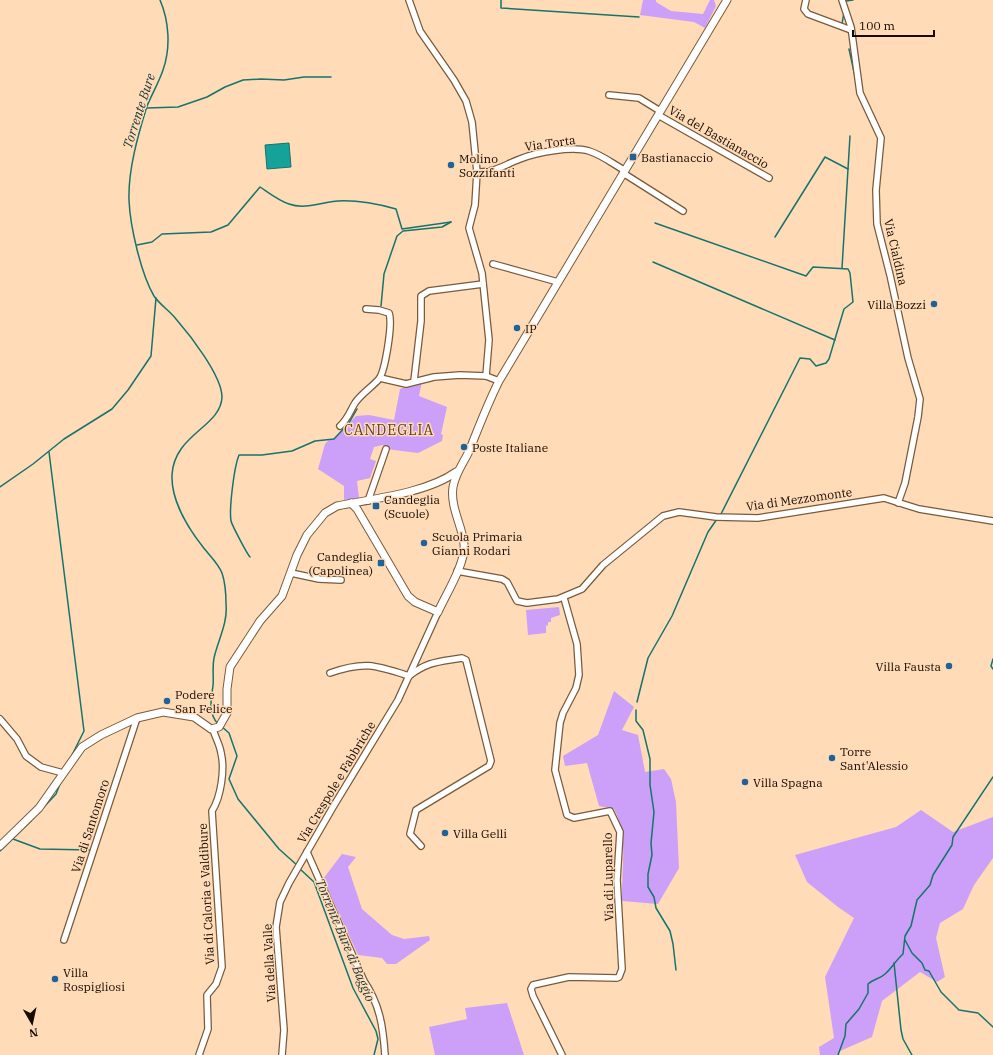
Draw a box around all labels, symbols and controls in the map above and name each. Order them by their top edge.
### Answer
scale bar [853,12,934,38]
text: 100 m [859,18,895,33]
water label: Torrente Bure [119,71,159,151]
street label: Via del Bastianaccio [667,103,771,171]
street label: Via Torta [524,132,577,154]
place label: Bastianaccio [641,150,713,164]
place label: Molino Sozzifanti [459,151,515,180]
marker: Bastianaccio [628,152,638,162]
marker: Molino Sozzifanti [446,160,456,170]
street label: Via Cialdina [881,217,911,287]
place label: Villa Bozzi [867,297,926,312]
marker: Villa Bozzi [929,299,939,309]
place label: IP [525,321,537,336]
marker: IP [512,323,522,333]
district label: CANDEGLIA [344,421,434,439]
place label: Poste Italiane [472,440,548,455]
marker: Poste Italiane [459,442,469,452]
street label: Via di Mezzomonte [745,484,853,514]
place label: Candeglia (Scuole) [384,492,441,521]
marker: Candeglia (Scuole) [371,501,381,511]
place label: Scuola Primaria Gianni Rodari [432,529,523,558]
marker: Scuola Primaria Gianni Rodari [419,538,429,548]
place label: Candeglia (Capolinea) [308,549,373,578]
marker: Candeglia (Capolinea) [376,558,386,568]
place label: Villa Fausta [875,659,941,674]
marker: Villa Fausta [944,661,954,671]
place label: Podere San Felice [175,687,232,716]
marker: Podere San Felice [162,696,172,706]
street label: Via Crespole e Fabbriche [294,718,378,846]
place label: Torre Sant'Alessio [840,744,908,773]
marker: Torre Sant'Alessio [827,753,837,763]
place label: Villa Spagna [753,775,823,790]
street label: Via di Santomoro [68,777,112,875]
marker: Villa Spagna [740,777,750,787]
street label: Via di Caloria e Valdibure [195,823,217,965]
place label: Villa Gelli [453,826,507,841]
marker: Villa Gelli [440,828,450,838]
street label: Via di Luparello [600,832,616,922]
water label: Torrente Bure di Baggio [311,876,379,1004]
street label: Via della Valle [259,923,279,1003]
place label: Villa Rospigliosi [63,965,125,994]
marker: Villa Rospigliosi [50,974,60,984]
north arrow [12,1003,52,1043]
text: N [28,1025,39,1041]

